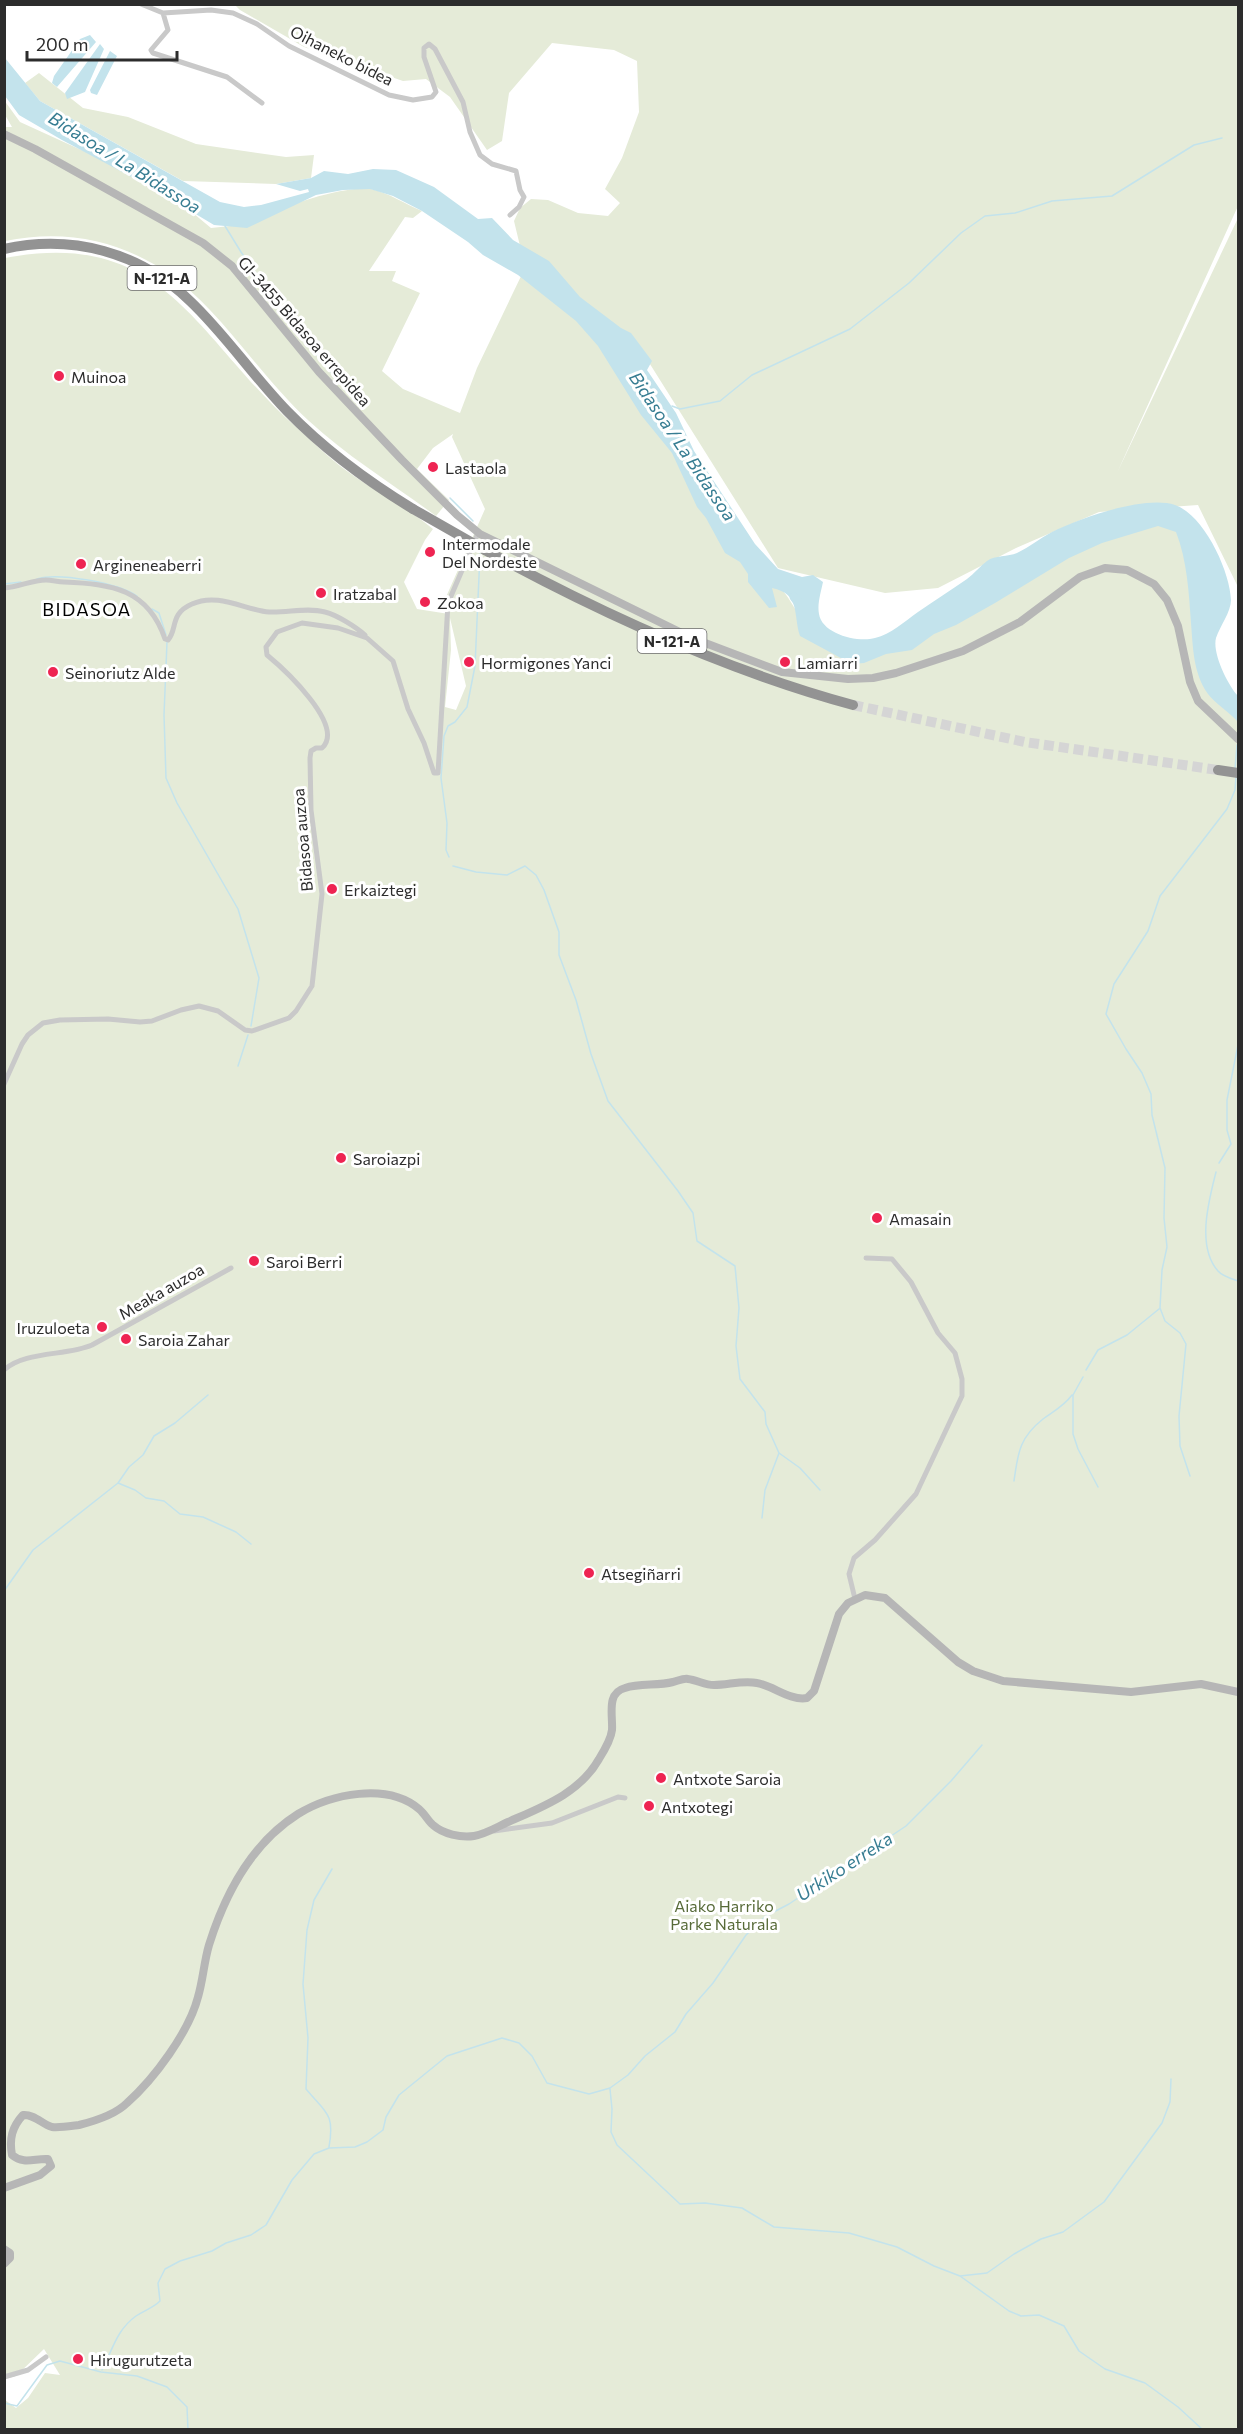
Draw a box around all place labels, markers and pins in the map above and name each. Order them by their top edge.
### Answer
place label: Muinoa [71,367,126,386]
marker: Muinoa [52,369,66,383]
place label: Lastaola [445,458,507,477]
marker: Lastaola [426,460,440,474]
place label: Intermodale Del Nordeste [442,534,537,571]
marker: Intermodale Del Nordeste [423,545,437,559]
place label: Argineneaberri [93,555,202,574]
marker: Argineneaberri [74,557,88,571]
place label: Iratzabal [333,584,397,603]
marker: Iratzabal [314,586,328,600]
place label: Zokoa [437,593,484,612]
marker: Zokoa [418,595,432,609]
place label: Hormigones Yanci [481,653,611,672]
place label: Lamiarri [797,653,858,672]
marker: Hormigones Yanci [462,655,476,669]
marker: Lamiarri [778,655,792,669]
place label: Seinoriutz Alde [65,663,175,682]
marker: Seinoriutz Alde [46,665,60,679]
place label: Erkaiztegi [344,880,417,899]
marker: Erkaiztegi [325,882,339,896]
place label: Saroiazpi [353,1149,420,1168]
marker: Saroiazpi [334,1151,348,1165]
place label: Amasain [889,1209,951,1228]
marker: Amasain [870,1211,884,1225]
place label: Saroi Berri [266,1252,342,1271]
marker: Saroi Berri [247,1254,261,1268]
place label: Iruzuloeta [16,1318,90,1337]
marker: Iruzuloeta [95,1320,109,1334]
place label: Saroia Zahar [138,1330,231,1349]
marker: Saroia Zahar [119,1332,133,1346]
place label: Atsegiñarri [601,1564,681,1583]
marker: Atsegiñarri [582,1566,596,1580]
place label: Antxote Saroia [673,1769,781,1788]
marker: Antxote Saroia [654,1771,668,1785]
place label: Antxotegi [661,1797,733,1816]
marker: Antxotegi [642,1799,656,1813]
place label: Hirugurutzeta [90,2350,192,2369]
marker: Hirugurutzeta [71,2352,85,2366]

